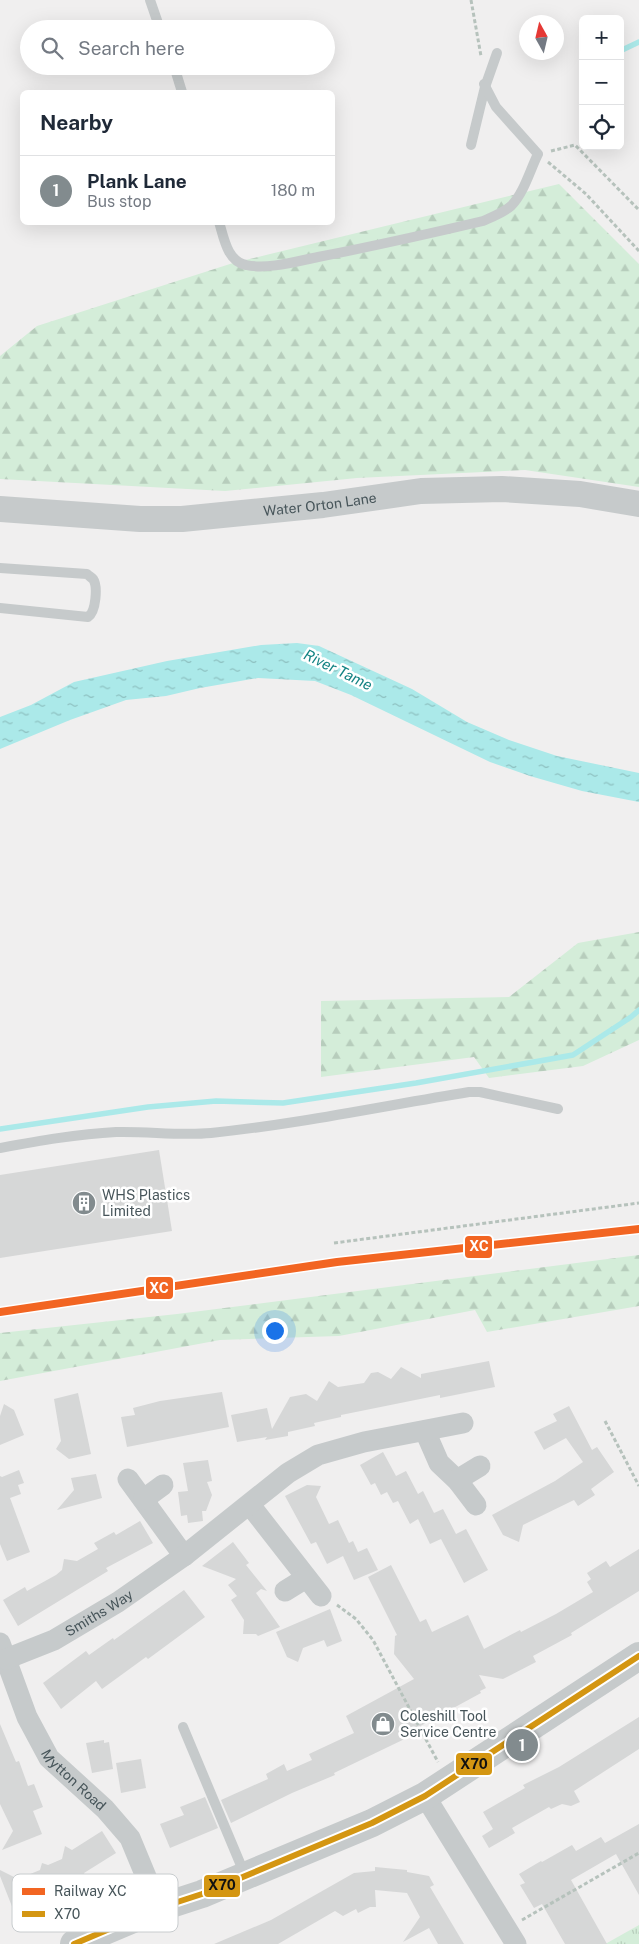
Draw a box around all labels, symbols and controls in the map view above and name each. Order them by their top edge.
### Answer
north arrow [519,15,564,60]
map controls [579,15,624,150]
button: + [579,15,624,60]
search box [20,20,335,75]
icon: search [38,34,66,62]
text: Search here [78,37,185,59]
button: − [579,60,624,105]
button: locate [579,105,624,150]
text: Nearby [40,110,113,135]
text: Plank Lane [87,170,187,192]
text: 1 [53,181,59,200]
text: 180 m [271,181,315,200]
text: Bus stop [87,192,151,211]
street label: Water Orton Lane [262,489,378,519]
water label: River Tame [301,646,375,693]
place label: WHS Plastics Limited [102,1187,190,1219]
building icon: WHS Plastics Limited [71,1190,97,1216]
line badge: XC [464,1235,493,1259]
text: XC [469,1238,489,1254]
line badge: XC [145,1276,174,1300]
text: XC [149,1280,169,1296]
your location [262,1318,288,1344]
street label: Smiths Way [62,1586,136,1640]
place label: Coleshill Tool Service Centre [400,1708,496,1740]
shop icon: Coleshill Tool Service Centre [370,1711,396,1737]
pin: 1 [506,1726,538,1764]
street label: Mytton Road [38,1747,109,1814]
line badge: X70 [455,1752,493,1776]
text: X70 [460,1756,488,1772]
legend [12,1874,178,1932]
line badge: X70 [203,1874,241,1898]
text: X70 [208,1877,236,1893]
text: Railway XC [54,1883,127,1899]
text: X70 [54,1906,80,1922]

